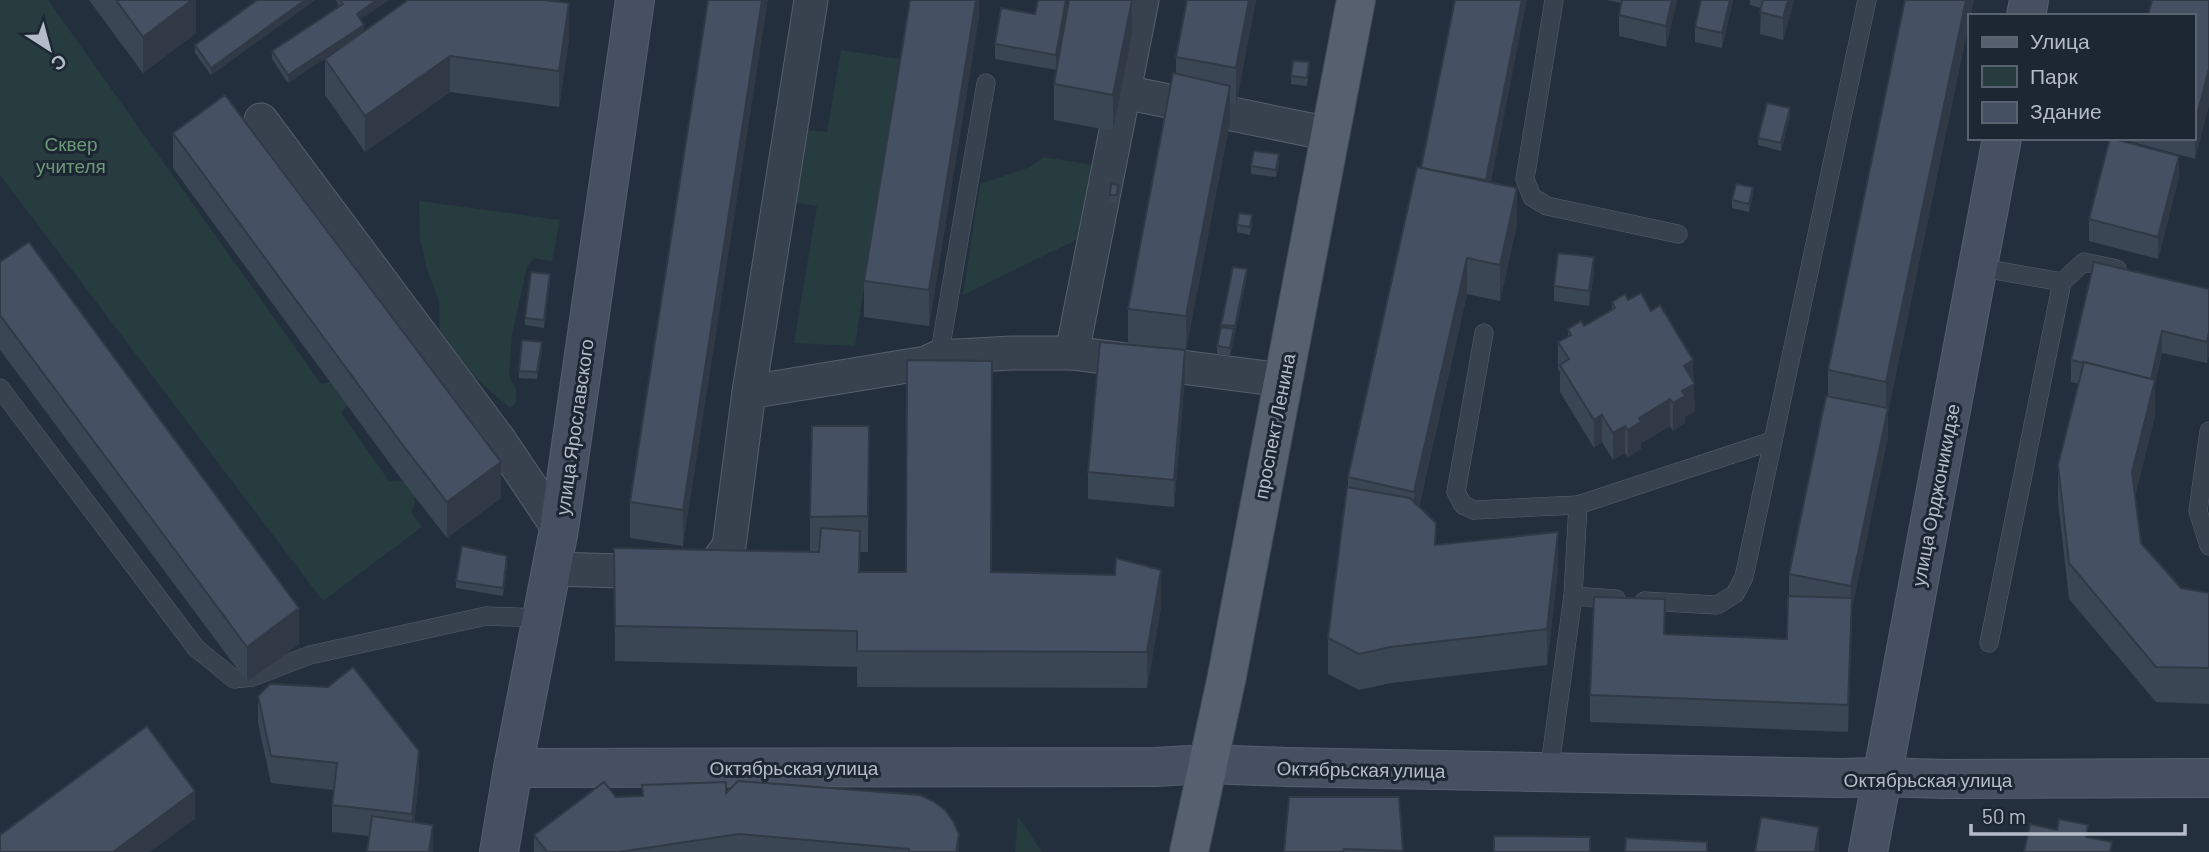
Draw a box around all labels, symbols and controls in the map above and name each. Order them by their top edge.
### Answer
north arrow [14,14,84,84]
legend [1968,14,2195,140]
text: Улица [2030,28,2090,53]
text: С [47,50,72,77]
text: Парк [2030,63,2078,88]
text: Здание [2030,98,2102,123]
park label: Сквер учителя [36,132,106,177]
street label: улица Ярославского [550,337,598,517]
street label: проспект Ленина [1249,351,1299,501]
street label: улица Орджоникидзе [1906,402,1964,588]
street label: Октябрьская улица [710,756,879,779]
street label: Октябрьская улица [1276,756,1446,782]
street label: Октябрьская улица [1844,768,2013,791]
scale bar [1971,792,2184,836]
text: 50 m [1982,803,2026,828]

